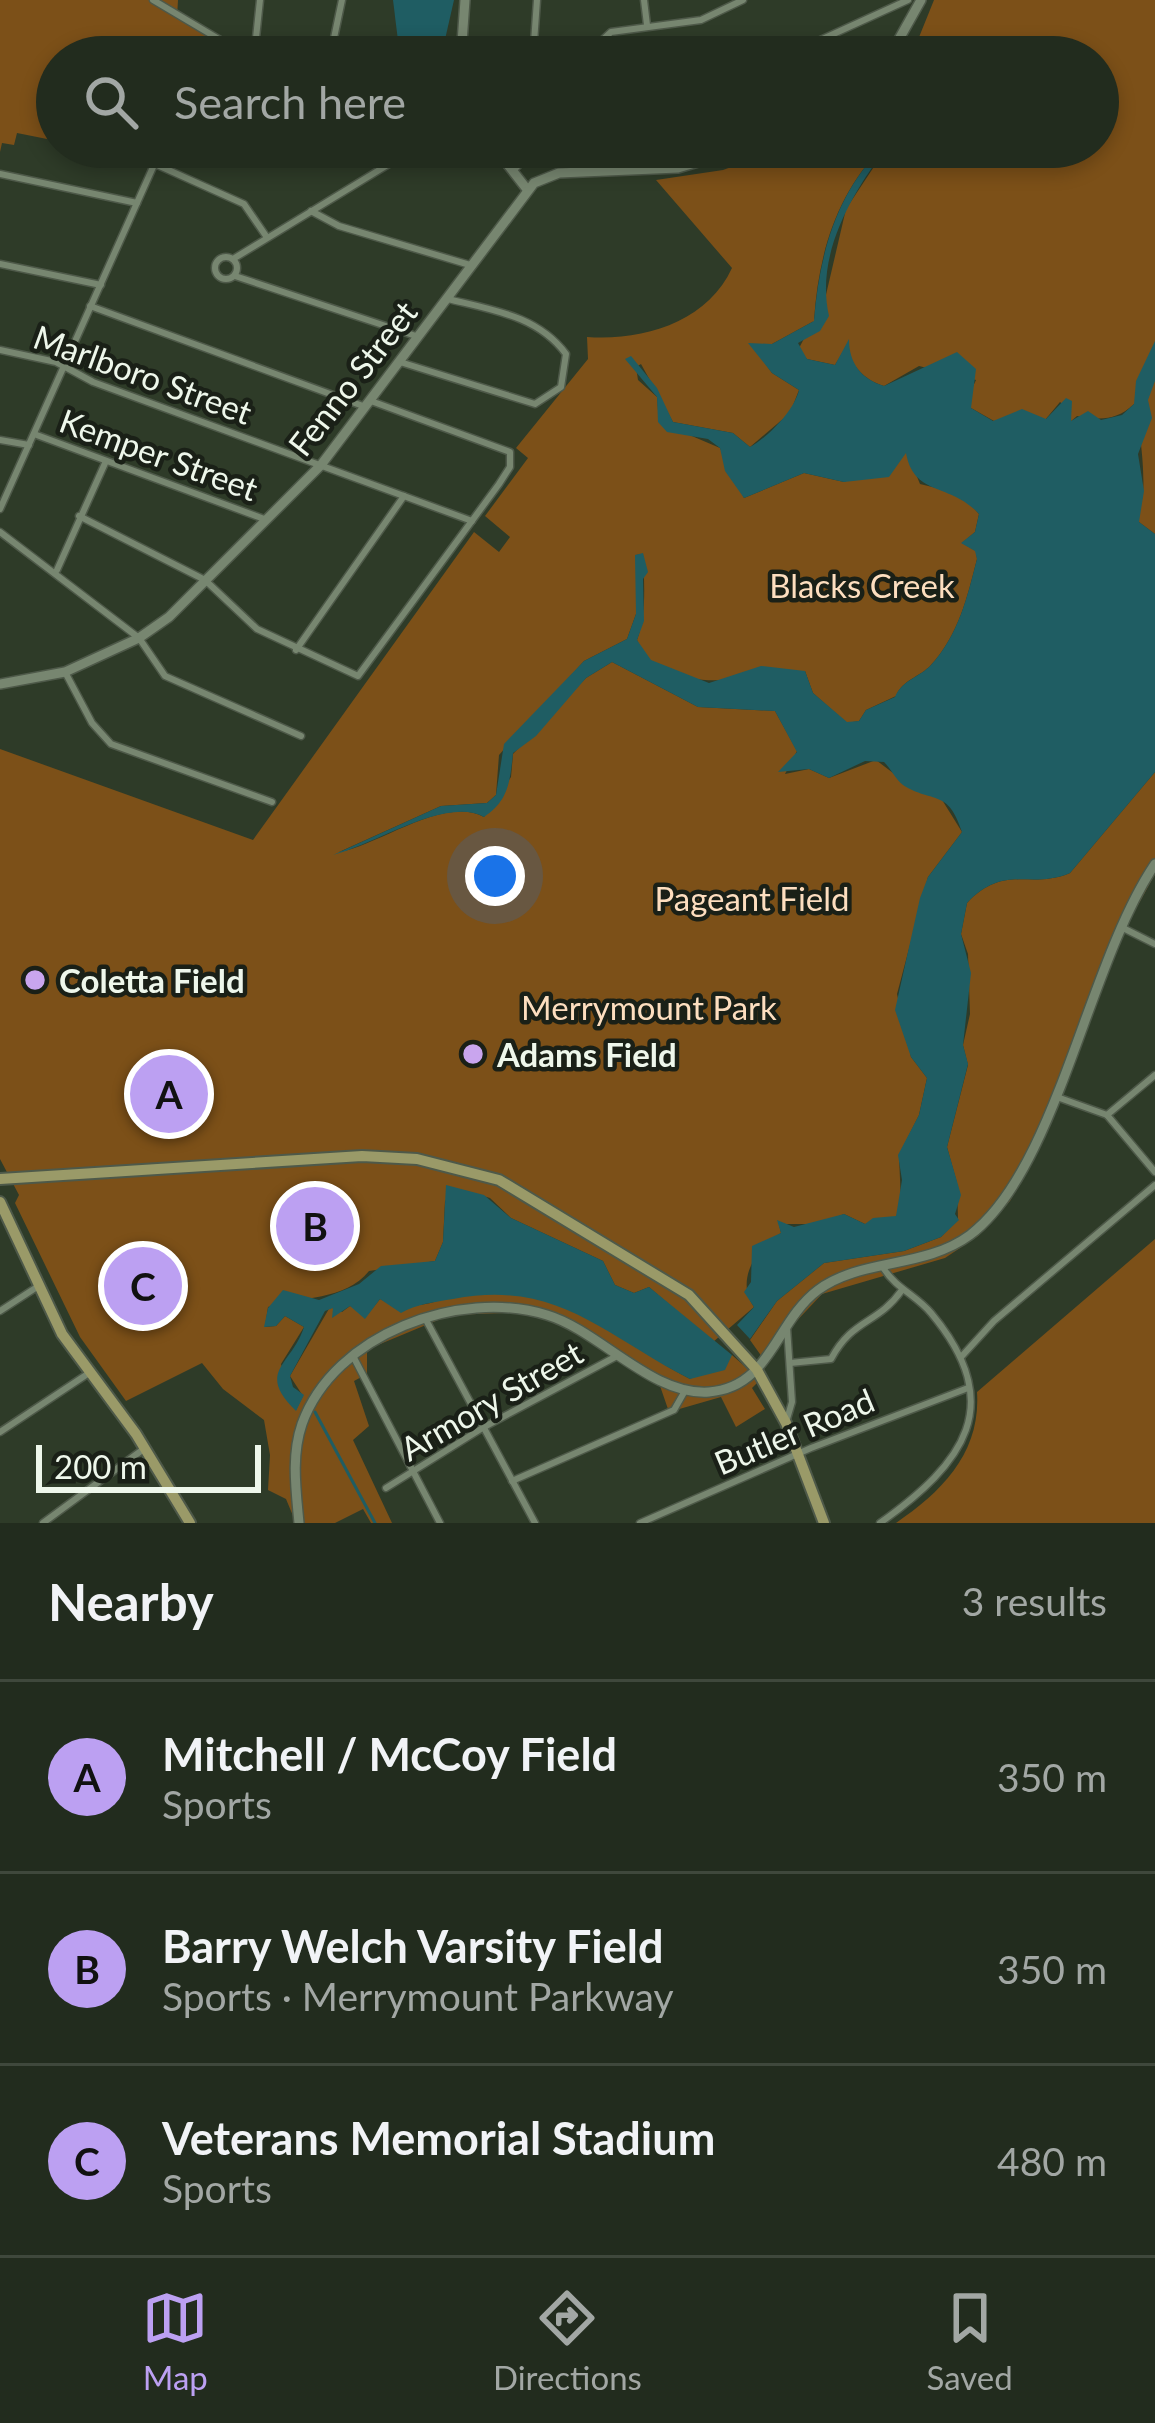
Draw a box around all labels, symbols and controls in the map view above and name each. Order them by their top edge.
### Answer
search box [36,36,1119,168]
icon: search [78,69,144,135]
text: Search here [174,75,406,129]
street label: Fenno Street [279,292,425,463]
street label: Marlboro Street [29,316,258,432]
street label: Kemper Street [55,400,264,508]
park label: Blacks Creek [769,565,955,605]
your location [465,846,525,906]
park label: Pageant Field [654,878,850,918]
place label: Coletta Field [59,960,245,1000]
marker: Coletta Field [22,967,48,993]
park label: Merrymount Park [521,987,777,1027]
place label: Adams Field [496,1034,677,1074]
marker: Adams Field [460,1041,486,1067]
pin: A [130,1049,208,1139]
pin: B [276,1181,354,1271]
pin: C [104,1241,182,1331]
street label: Armory Street [393,1332,589,1468]
street label: Butler Road [708,1379,880,1483]
scale bar [36,1439,261,1492]
text: 200 m [54,1446,147,1486]
text: Nearby [48,1571,214,1632]
text: 3 results [962,1578,1107,1624]
text: Mitchell / McCoy Field [162,1727,617,1781]
text: A [73,1754,101,1800]
text: 350 m [997,1754,1107,1800]
text: Sports [162,1781,272,1827]
text: Barry Welch Varsity Field [162,1919,664,1973]
text: B [74,1946,100,1992]
text: 350 m [997,1946,1107,1992]
text: Sports · Merrymount Parkway [162,1973,674,2019]
text: Veterans Memorial Stadium [162,2111,715,2165]
text: C [74,2138,100,2184]
text: 480 m [997,2138,1107,2184]
text: Sports [162,2165,272,2211]
tab: Map [142,2285,208,2397]
tab: Directions [493,2285,642,2397]
tab: Saved [926,2285,1013,2397]

